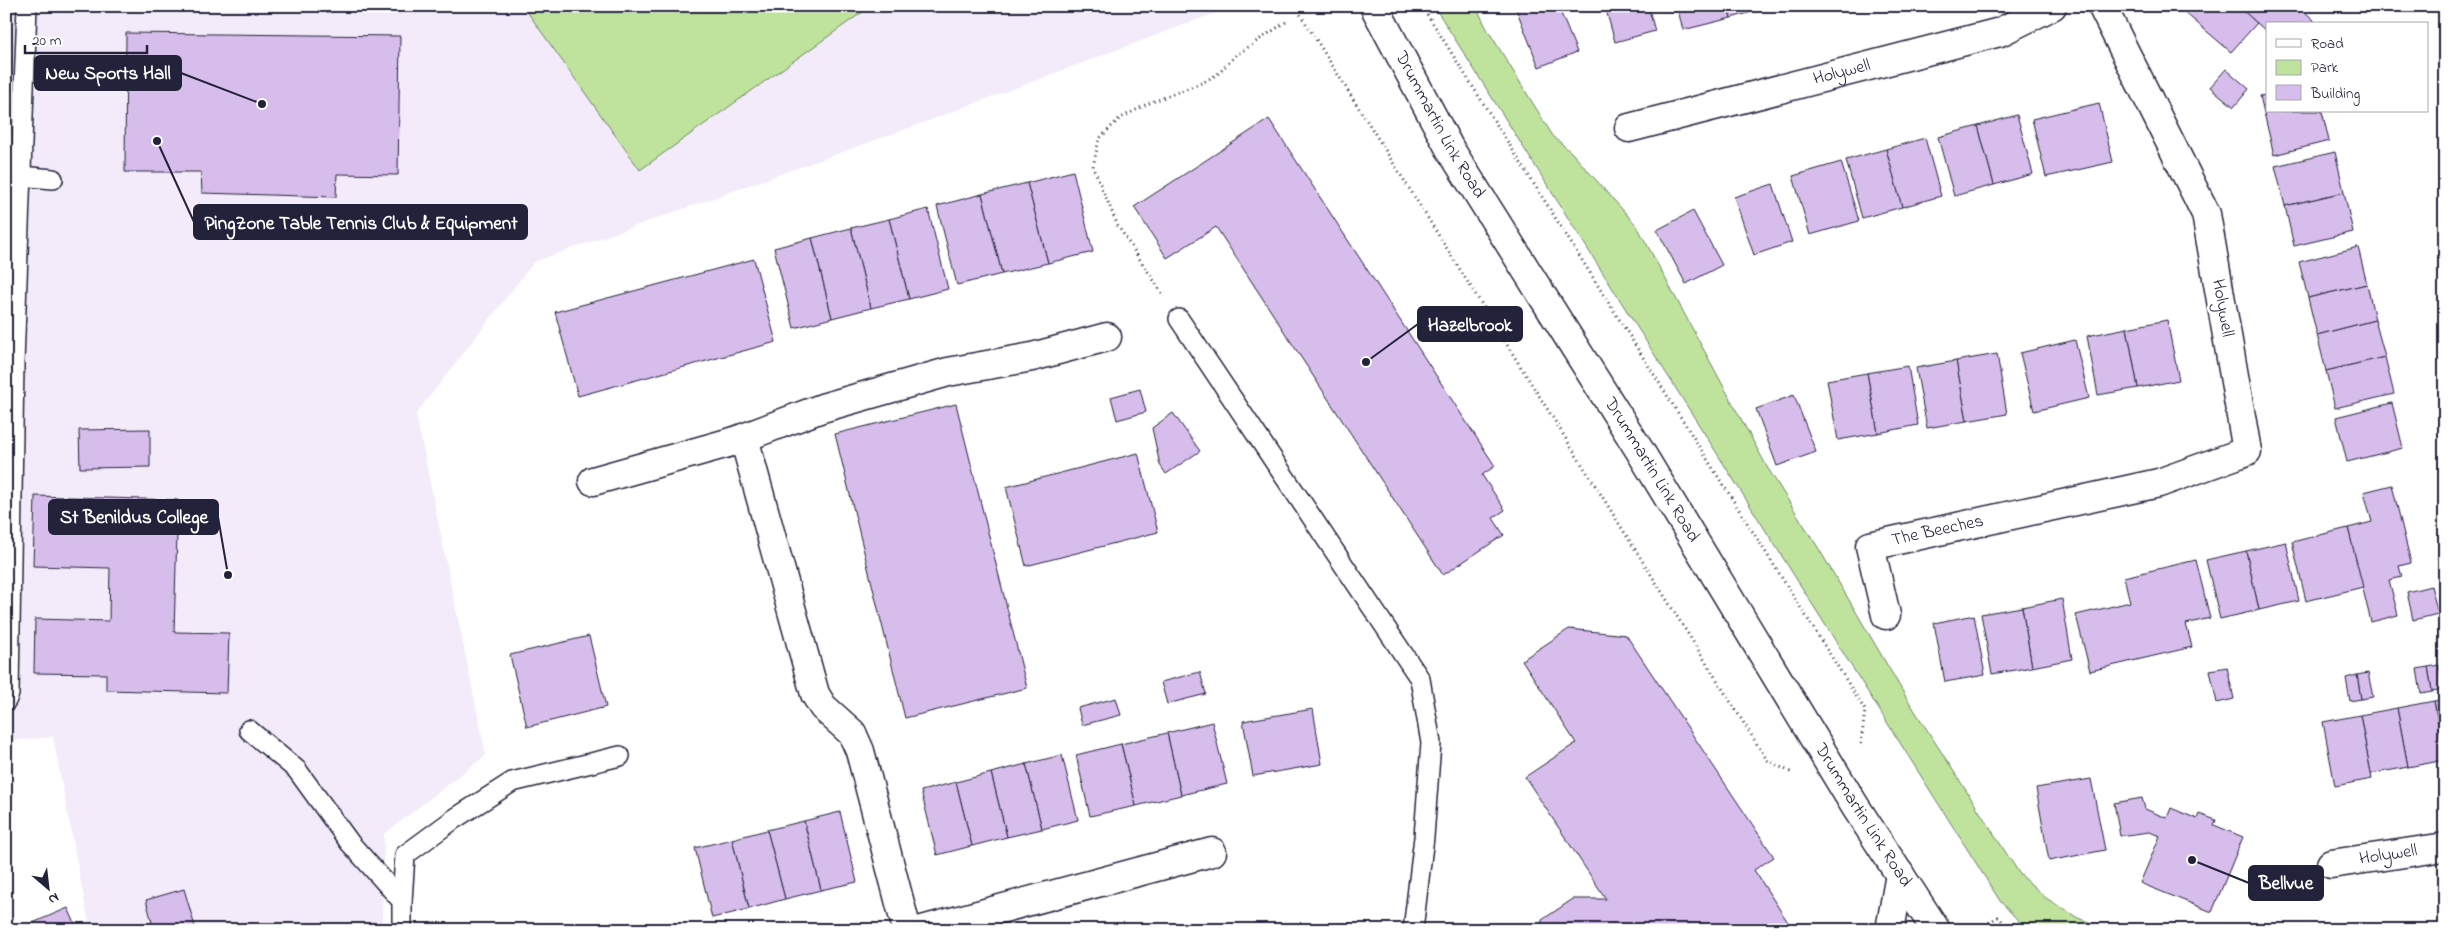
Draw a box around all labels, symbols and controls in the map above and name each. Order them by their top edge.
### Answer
scale bar [25,22,148,54]
legend [2266,22,2428,112]
text: 20 m [32,30,62,52]
text: Road [2311,33,2344,55]
street label: Drummartin Link Road [1387,46,1491,204]
street label: Holywell [1811,53,1873,93]
callout: New Sports Hall [35,56,181,90]
text: Park [2311,57,2339,79]
text: New Sports Hall [45,61,171,88]
text: Building [2310,83,2360,106]
callout: PingZone Table Tennis Club & Equipment [194,205,527,239]
text: PingZone Table Tennis Club & Equipment [204,211,518,240]
street label: Holywell [2204,277,2240,339]
callout: Hazelbrook [1418,307,1522,341]
text: Hazelbrook [1428,313,1513,340]
street label: Drummartin Link Road [1596,392,1705,548]
callout: St Benildus College [49,500,218,534]
text: St Benildus College [60,505,209,534]
street label: The Beeches [1889,509,1986,554]
street label: Drummartin Link Road [1807,738,1918,893]
street label: Holywell [2358,838,2419,873]
north arrow [22,864,72,914]
callout: Bellvue [2249,866,2323,900]
text: Bellvue [2258,871,2314,898]
text: N [44,887,63,910]

